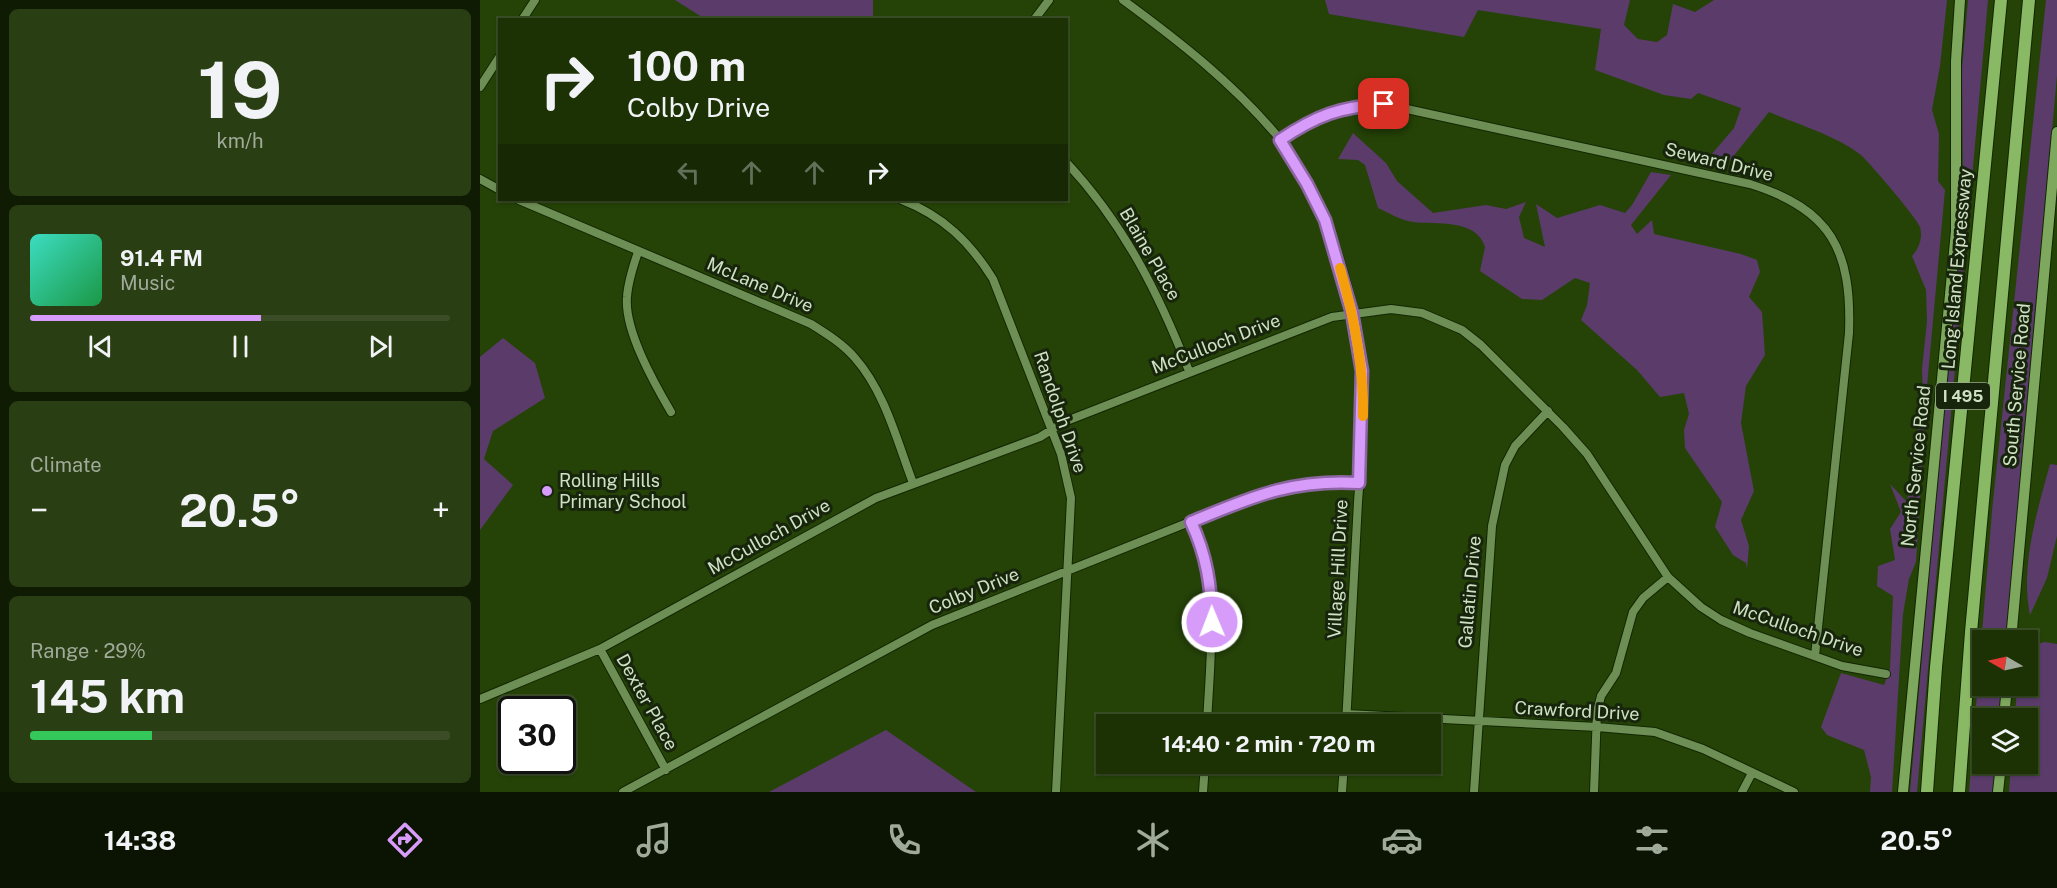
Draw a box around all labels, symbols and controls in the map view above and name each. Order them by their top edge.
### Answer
text: 100 m [627,41,746,90]
icon: right [528,42,606,120]
text: 19 [198,44,282,136]
pin [1358,78,1409,129]
icon: arrive [1367,87,1400,120]
text: Colby Drive [627,91,770,123]
text: km/h [216,129,264,153]
street label: Seward Drive [1663,138,1776,185]
icon: left [672,156,705,189]
icon: ahead [735,156,768,189]
icon: ahead [798,156,831,189]
icon: right [861,156,894,189]
street label: Long Island Expressway [1937,167,1976,370]
street label: Blaine Place [1115,204,1185,304]
text: 91.4 FM [120,245,203,271]
street label: McLane Drive [704,253,817,316]
text: Music [120,271,175,295]
street label: South Service Road [1999,302,2034,468]
street label: McCulloch Drive [1148,309,1283,378]
icon: previous [84,330,117,363]
icon: pause [224,330,257,363]
icon: next [364,330,397,363]
street label: Randolph Drive [1030,348,1091,475]
road number: I 495 [1936,383,1990,409]
street label: North Service Road [1897,384,1934,548]
text: Climate [30,453,102,477]
place label: Rolling Hills Primary School [559,470,687,512]
text: 20.5° [179,484,301,537]
marker: Rolling Hills Primary School [540,484,554,498]
text: − [30,491,48,529]
text: + [432,491,450,529]
street label: McCulloch Drive [704,494,834,579]
street label: Village Hill Drive [1323,499,1352,639]
street label: Gallatin Drive [1454,535,1485,649]
street label: Colby Drive [926,563,1022,618]
position arrow [1180,590,1244,654]
street label: McCulloch Drive [1730,596,1866,661]
north arrow [1972,630,2038,696]
map controls [1972,630,2038,774]
text: Range · 29% [30,639,146,663]
street label: Dexter Place [612,650,683,754]
text: 145 km [30,670,185,723]
speed limit sign: 30 [498,696,576,774]
street label: Crawford Drive [1514,697,1640,724]
button: layers [1972,708,2038,774]
text: 14:40 · 2 min · 720 m [1162,731,1375,757]
icon: directions [384,819,426,861]
icon: music [633,819,675,861]
icon: phone [883,819,925,861]
icon: climate [1132,819,1174,861]
icon: car [1381,819,1423,861]
icon: filters [1631,819,1673,861]
text: 14:38 [104,824,176,856]
text: 20.5° [1880,824,1953,856]

